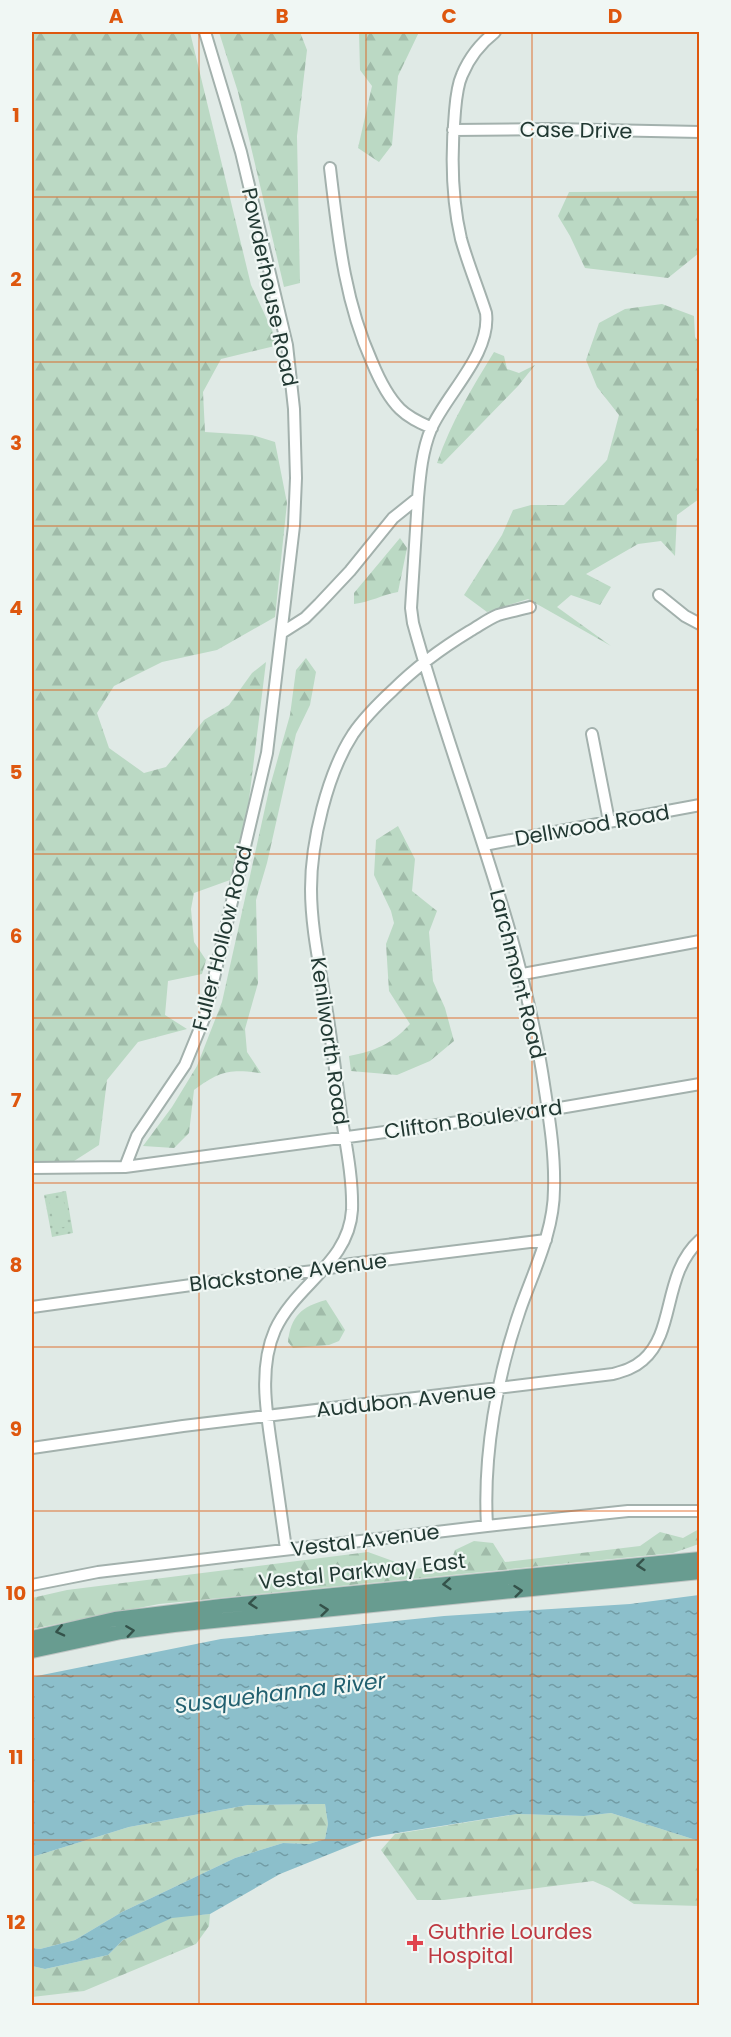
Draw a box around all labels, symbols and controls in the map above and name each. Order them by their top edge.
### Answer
text: A [109,2,124,30]
text: B [275,2,289,30]
text: C [441,2,457,30]
text: D [608,2,622,30]
text: 1 [12,101,20,129]
street label: Case Drive [519,115,633,145]
street label: Powderhouse Road [235,185,305,389]
text: 2 [10,265,22,293]
text: 3 [10,429,22,457]
text: 4 [9,594,23,622]
text: 5 [10,758,23,786]
street label: Dellwood Road [512,797,672,853]
street label: Fuller Hollow Road [185,842,259,1034]
street label: Larchmont Road [483,886,553,1062]
text: 6 [10,922,22,950]
street label: Kenilworth Road [304,955,356,1127]
text: 7 [11,1086,22,1114]
street label: Clifton Boulevard [382,1092,564,1146]
street label: Blackstone Avenue [188,1245,388,1299]
text: 8 [10,1251,22,1279]
street label: Audubon Avenue [315,1376,497,1424]
text: 9 [10,1415,22,1443]
street label: Vestal Avenue [289,1516,441,1564]
street label: Vestal Parkway East [257,1546,467,1596]
one-way arrow [637,1558,646,1571]
one-way arrow [443,1577,452,1590]
text: 10 [6,1579,26,1607]
one-way arrow [513,1585,522,1598]
one-way arrow [249,1596,258,1609]
one-way arrow [319,1604,328,1617]
one-way arrow [56,1624,66,1637]
one-way arrow [125,1626,135,1638]
water label: Susquehanna River [173,1665,388,1721]
text: 11 [8,1743,24,1771]
text: 12 [7,1908,25,1936]
place label: Guthrie Lourdes Hospital [428,1917,592,1970]
marker: Guthrie Lourdes Hospital [406,1934,424,1952]

